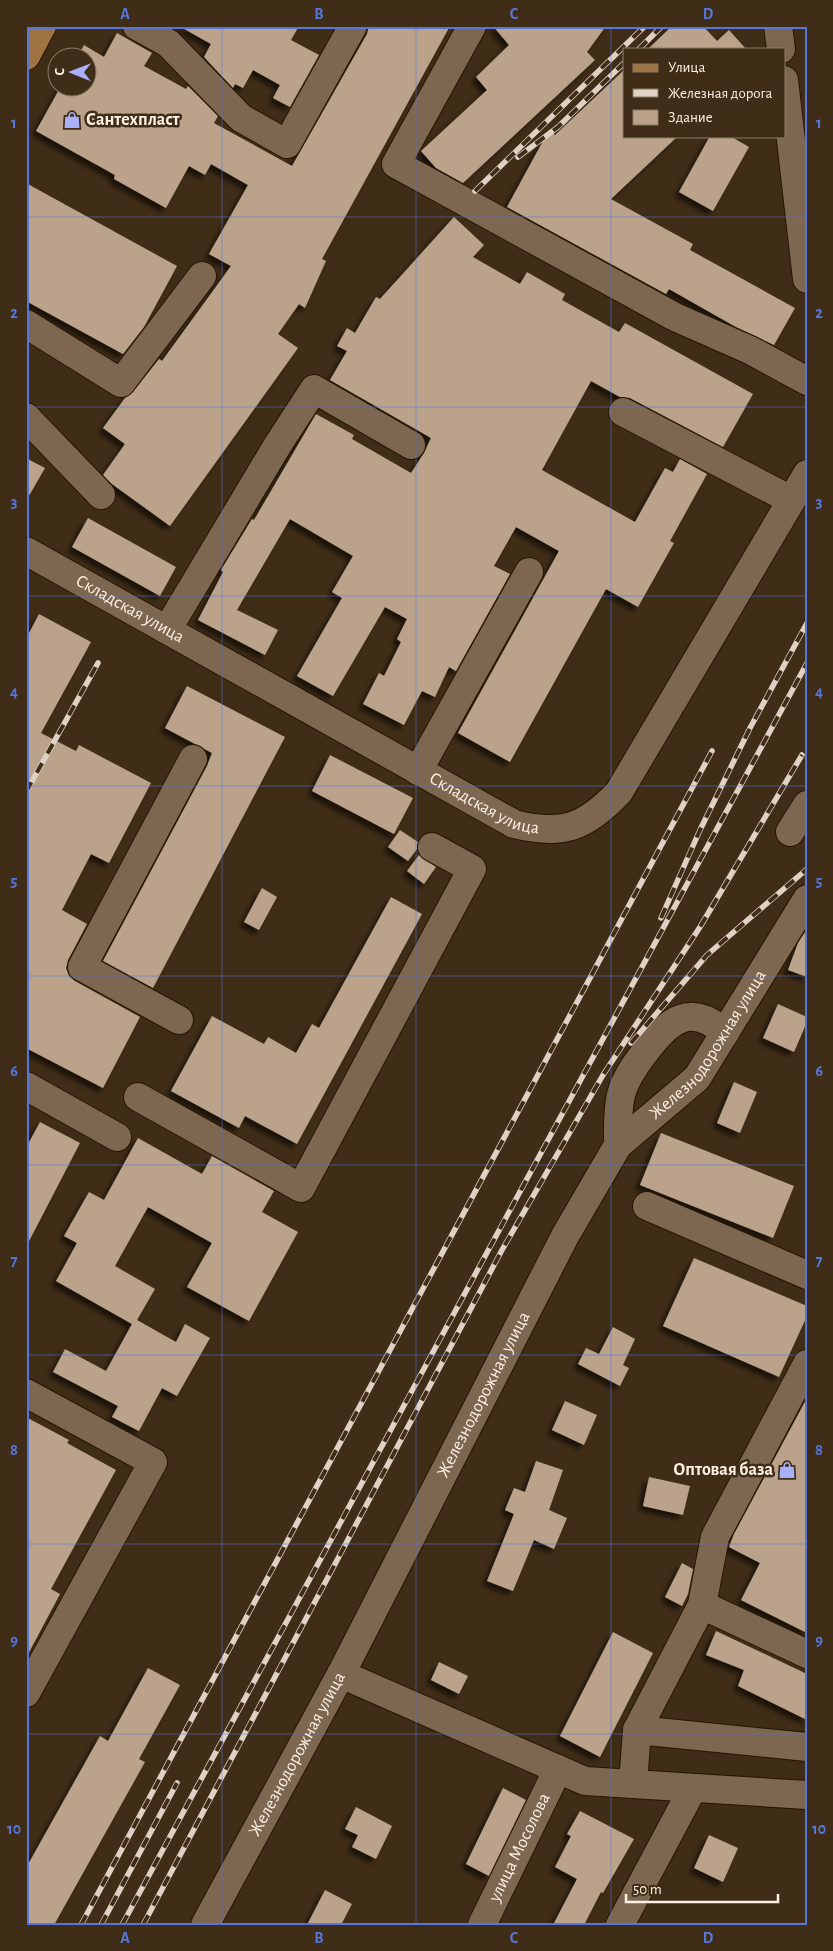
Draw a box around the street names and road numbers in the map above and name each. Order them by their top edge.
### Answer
street label: Складская улица [73,572,187,647]
street label: Складская улица [426,769,540,838]
street label: Железнодорожная улица [646,967,770,1123]
street label: Железнодорожная улица [434,1309,534,1481]
street label: Железнодорожная улица [246,1669,349,1839]
street label: улица Мосолова [485,1791,554,1906]

